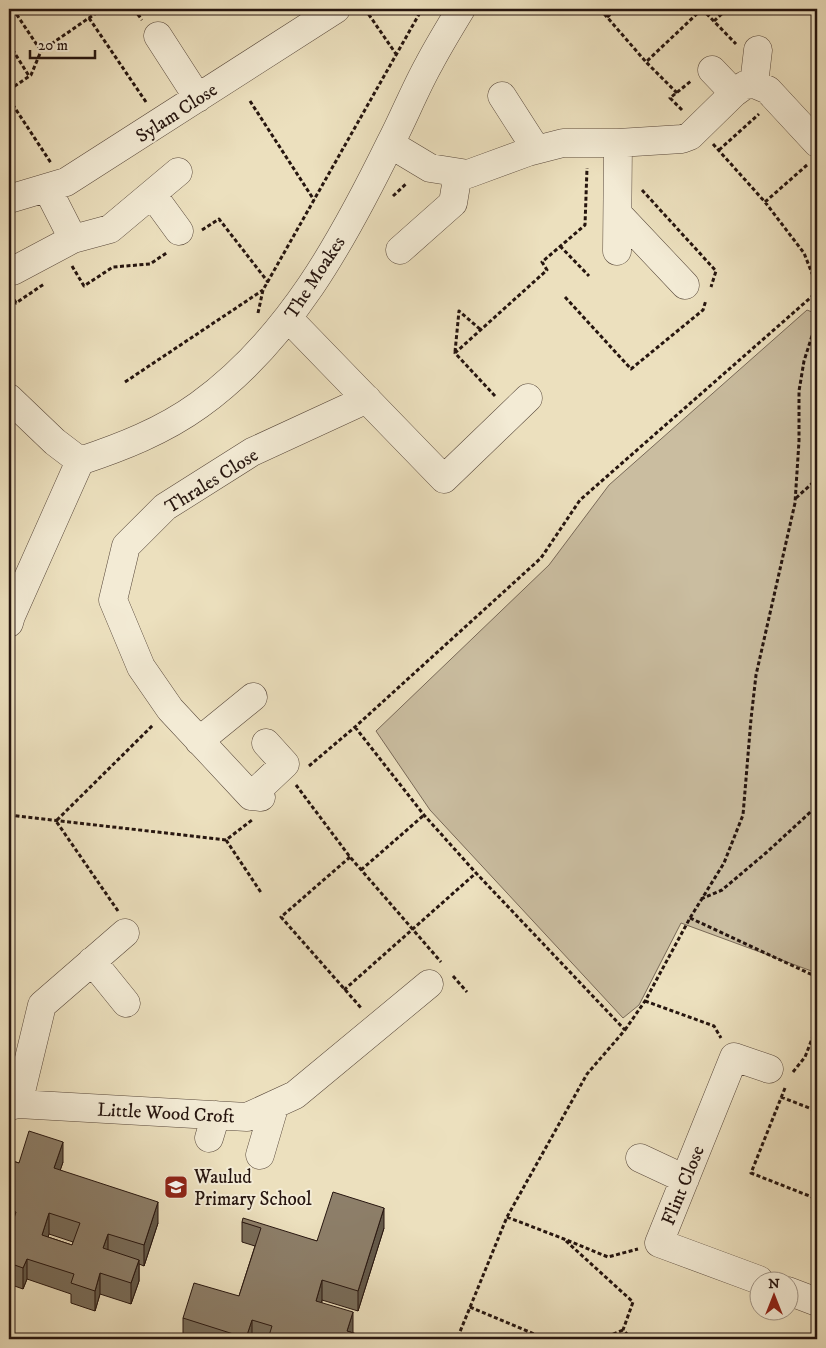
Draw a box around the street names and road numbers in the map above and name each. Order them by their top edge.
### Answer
street label: Sylam Close [132,78,222,148]
street label: The Moakes [280,232,351,324]
street label: Thrales Close [161,444,263,519]
street label: Little Wood Croft [97,1098,235,1129]
street label: Flint Close [657,1142,710,1229]

